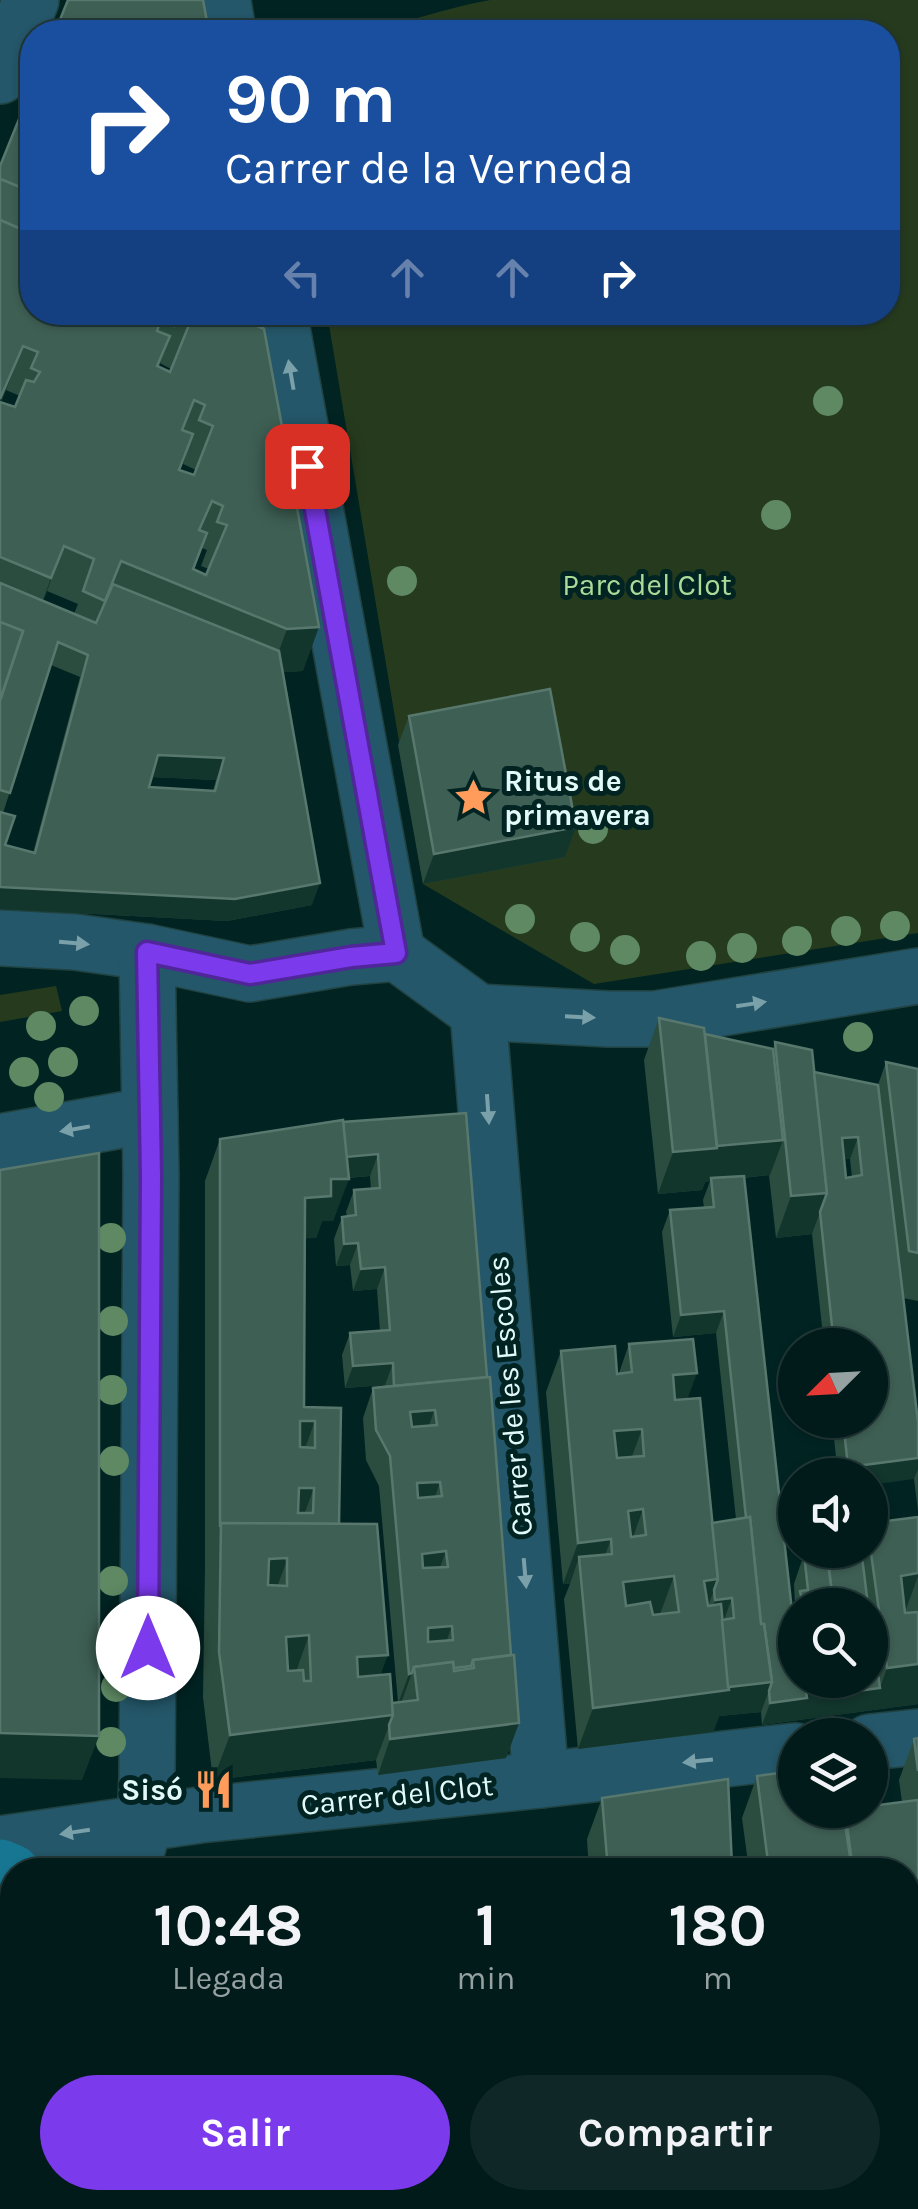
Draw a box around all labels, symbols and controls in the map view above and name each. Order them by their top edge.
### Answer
text: 90 m [225,58,396,140]
icon: right [60,60,190,190]
text: Carrer de la Verneda [225,142,633,194]
icon: left [275,250,330,305]
icon: ahead [380,250,435,305]
icon: ahead [485,250,540,305]
icon: right [590,250,645,305]
one-way arrow [282,360,298,391]
pin [265,424,350,509]
icon: arrive [280,439,335,494]
park label: Parc del Clot [562,567,732,603]
place label: Ritus de primavera [504,763,651,833]
place icon: Ritus de primavera [453,777,495,819]
one-way arrow [58,935,90,951]
one-way arrow [736,995,767,1011]
one-way arrow [564,1009,596,1025]
one-way arrow [480,1094,496,1126]
one-way arrow [59,1121,90,1137]
street label: Carrer de les Escoles [480,1254,540,1538]
north arrow [778,1328,888,1438]
map controls [778,1328,888,1828]
button: sound [778,1458,888,1568]
one-way arrow [517,1557,533,1589]
button: search [778,1588,888,1698]
position arrow [96,1596,200,1700]
button: layers [778,1718,888,1828]
one-way arrow [682,1754,714,1770]
street label: Carrer del Clot [299,1767,495,1823]
restaurant icon: Sisó [192,1769,234,1811]
place label: Sisó [121,1772,183,1808]
one-way arrow [59,1825,90,1840]
text: 10:48 [153,1890,303,1960]
text: 1 [475,1890,497,1960]
text: 180 [669,1890,767,1960]
text: Llegada [172,1960,285,1997]
text: min [457,1960,515,1997]
text: m [703,1960,733,1997]
button: Salir [40,2075,450,2190]
button: Compartir [470,2075,880,2190]

